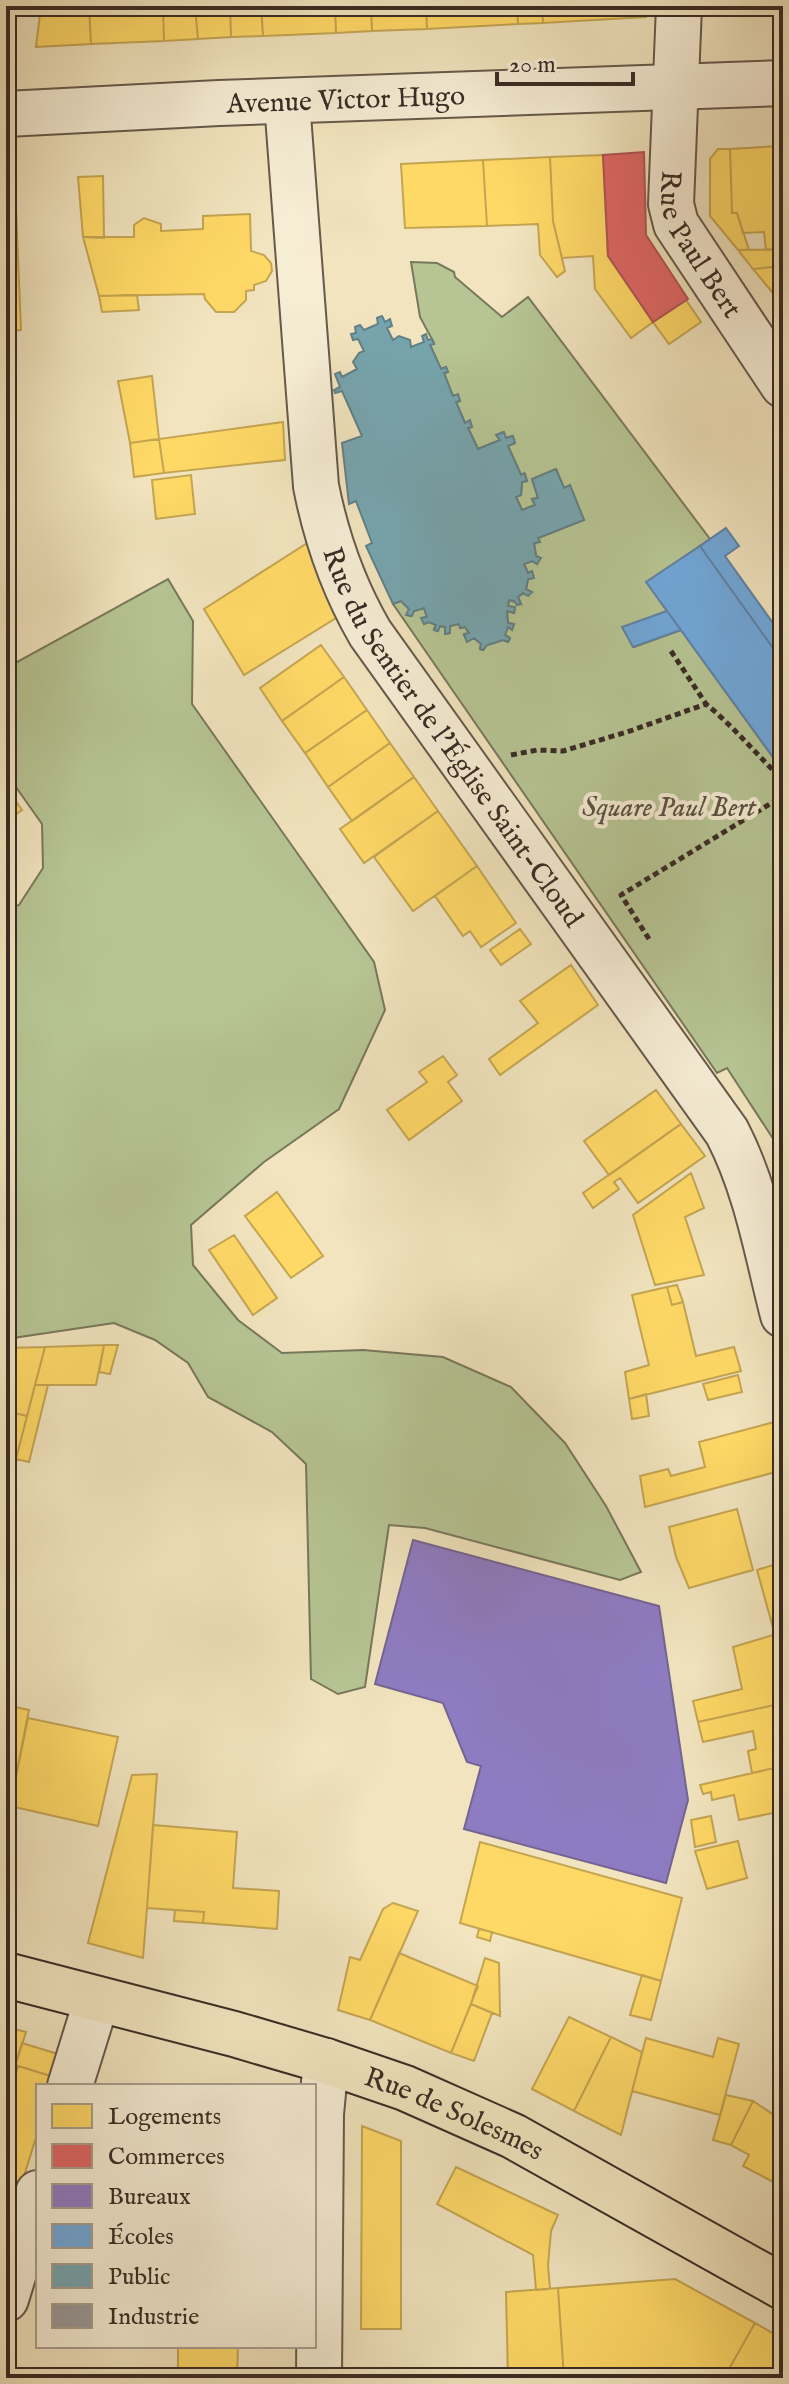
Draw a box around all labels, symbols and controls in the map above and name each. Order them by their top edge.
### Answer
scale bar [497,36,633,86]
text: 20 m [509,50,556,81]
street label: Avenue Victor Hugo [225,79,466,123]
street label: Rue Paul Bert [651,170,749,326]
street label: Rue du Sentier de l'Église Saint-Cloud [313,543,590,935]
park label: Square Paul Bert [582,791,757,826]
street label: Rue de Solesmes [360,2061,549,2170]
legend [36,2084,316,2348]
text: Logements [108,2102,221,2133]
text: Commerces [108,2142,225,2173]
text: Bureaux [108,2182,191,2213]
text: Écoles [108,2222,174,2253]
text: Public [108,2262,170,2293]
text: Industrie [108,2302,199,2333]

